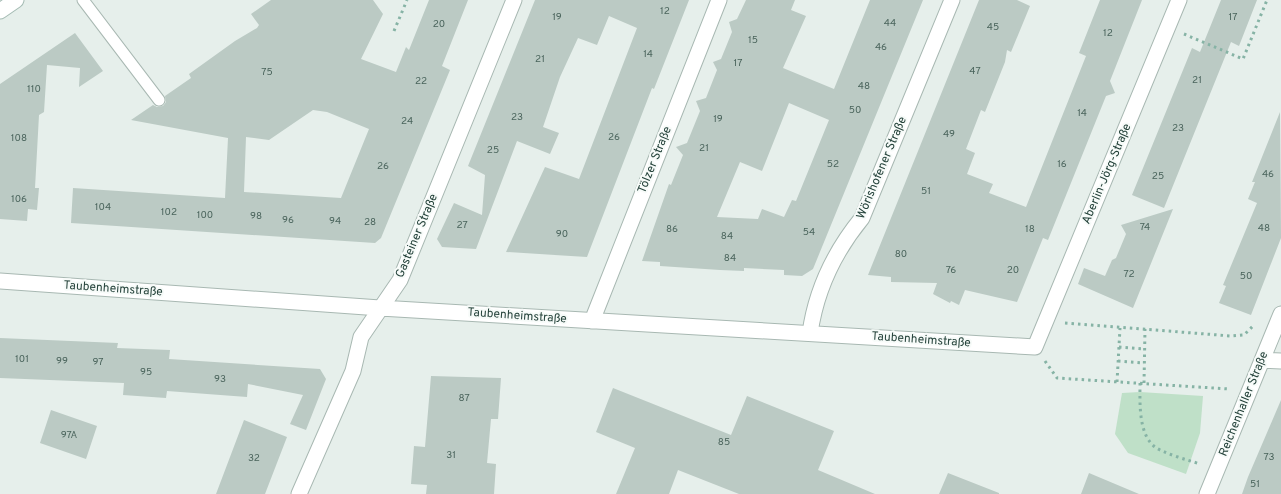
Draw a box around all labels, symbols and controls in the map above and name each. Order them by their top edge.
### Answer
house number: 12 [660,5,670,18]
house number: 19 [552,11,562,24]
house number: 17 [1229,11,1237,24]
house number: 44 [884,17,896,30]
house number: 20 [433,18,445,31]
house number: 45 [987,21,999,34]
house number: 12 [1103,27,1113,40]
house number: 15 [748,34,758,47]
house number: 46 [875,41,887,54]
house number: 14 [643,48,653,61]
house number: 21 [535,53,545,66]
house number: 17 [734,57,742,70]
house number: 47 [969,65,981,78]
house number: 75 [261,66,273,79]
house number: 21 [1192,74,1202,87]
house number: 22 [415,75,427,88]
house number: 48 [858,80,870,93]
house number: 110 [27,83,41,96]
house number: 50 [849,104,861,117]
house number: 14 [1077,107,1087,120]
house number: 23 [511,111,523,124]
house number: 19 [713,113,723,126]
street label: Wörishofener Straße [853,114,911,222]
house number: 24 [401,115,413,128]
street label: Aberlin-Jörg-Straße [1079,121,1135,227]
house number: 23 [1172,122,1184,135]
street label: Tölzer Straße [634,124,676,196]
house number: 49 [943,128,955,141]
house number: 26 [608,131,620,144]
house number: 108 [11,132,27,145]
house number: 21 [699,142,709,155]
house number: 25 [487,144,499,157]
house number: 52 [827,158,839,171]
house number: 16 [1057,158,1067,171]
house number: 26 [377,160,389,173]
house number: 46 [1262,168,1274,181]
house number: 25 [1152,170,1164,183]
house number: 51 [921,185,931,198]
street label: Gasteiner Straße [392,191,442,281]
house number: 106 [11,193,27,206]
house number: 104 [95,201,111,214]
house number: 102 [161,206,177,219]
house number: 100 [197,209,213,222]
house number: 98 [250,210,262,223]
house number: 96 [282,214,294,227]
house number: 94 [329,215,341,228]
house number: 28 [364,216,376,229]
house number: 27 [456,219,468,232]
house number: 74 [1140,221,1150,234]
house number: 48 [1258,222,1270,235]
house number: 86 [666,223,678,236]
house number: 18 [1025,223,1035,236]
house number: 54 [803,226,815,239]
house number: 90 [556,228,568,241]
house number: 84 [721,230,733,243]
house number: 80 [895,248,907,261]
house number: 84 [724,252,736,265]
house number: 76 [946,264,956,277]
house number: 20 [1007,264,1019,277]
house number: 72 [1123,268,1135,281]
house number: 50 [1240,270,1252,283]
street label: Taubenheimstraße [63,278,163,300]
street label: Taubenheimstraße [467,305,567,327]
street label: Taubenheimstraße [871,329,971,351]
street label: Reichenhaller Straße [1216,349,1272,459]
house number: 101 [15,353,29,366]
house number: 99 [56,355,68,368]
house number: 97 [93,356,103,369]
house number: 95 [140,366,152,379]
house number: 93 [214,373,226,386]
house number: 87 [458,392,470,405]
house number: 97A [61,429,77,442]
house number: 85 [718,436,730,449]
house number: 31 [446,449,456,462]
house number: 73 [1263,451,1275,464]
house number: 32 [248,452,260,465]
house number: 51 [1250,478,1260,491]

